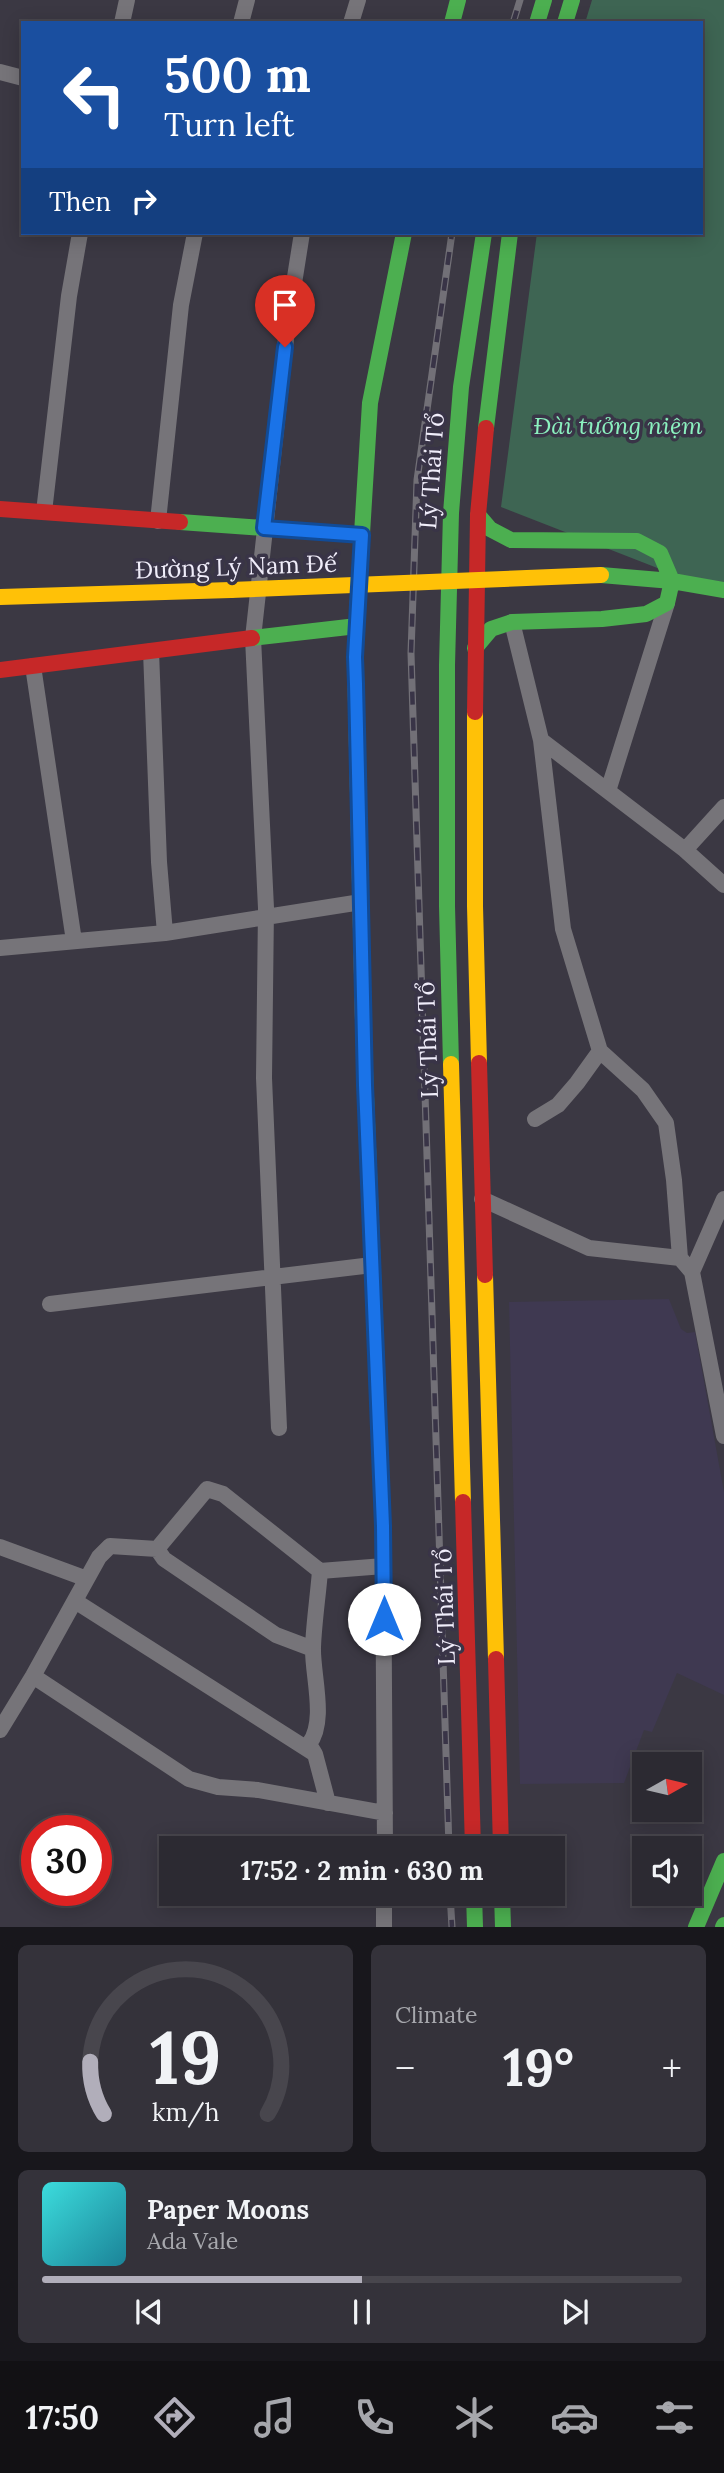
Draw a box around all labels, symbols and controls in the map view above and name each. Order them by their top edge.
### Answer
text: 500 m [164,43,311,105]
icon: left [49,49,140,140]
text: Turn left [164,104,294,145]
icon: right [125,182,163,220]
text: Then [49,185,111,218]
pin [255,275,315,347]
icon: arrive [266,286,304,324]
park label: Đài tưởng niệm [534,410,702,441]
street label: Lý Thái Tổ [412,412,451,530]
street label: Đường Lý Nam Đế [135,547,338,586]
street label: Lý Thái Tổ [410,981,445,1099]
street label: Lý Thái Tổ [427,1548,462,1666]
position arrow [347,1582,421,1656]
north arrow [632,1752,702,1822]
map controls [632,1752,702,1906]
speed limit sign: 30 [21,1815,112,1906]
button: sound [632,1836,702,1906]
text: 17:52 · 2 min · 630 m [241,1854,483,1887]
text: Climate [395,2000,477,2029]
text: 19 [150,2012,221,2105]
text: 19° [503,2034,574,2100]
text: − [395,2044,415,2092]
text: + [662,2044,682,2092]
text: km/h [152,2096,219,2128]
text: Paper Moons [147,2193,309,2226]
text: Ada Vale [147,2226,238,2255]
icon: previous [130,2293,168,2331]
icon: pause [343,2293,381,2331]
icon: next [556,2293,594,2331]
icon: directions [150,2393,199,2442]
icon: music [250,2393,299,2442]
icon: phone [350,2393,399,2442]
icon: climate [450,2393,499,2442]
icon: car [550,2393,599,2442]
icon: filters [650,2393,699,2442]
text: 17:50 [25,2397,99,2438]

